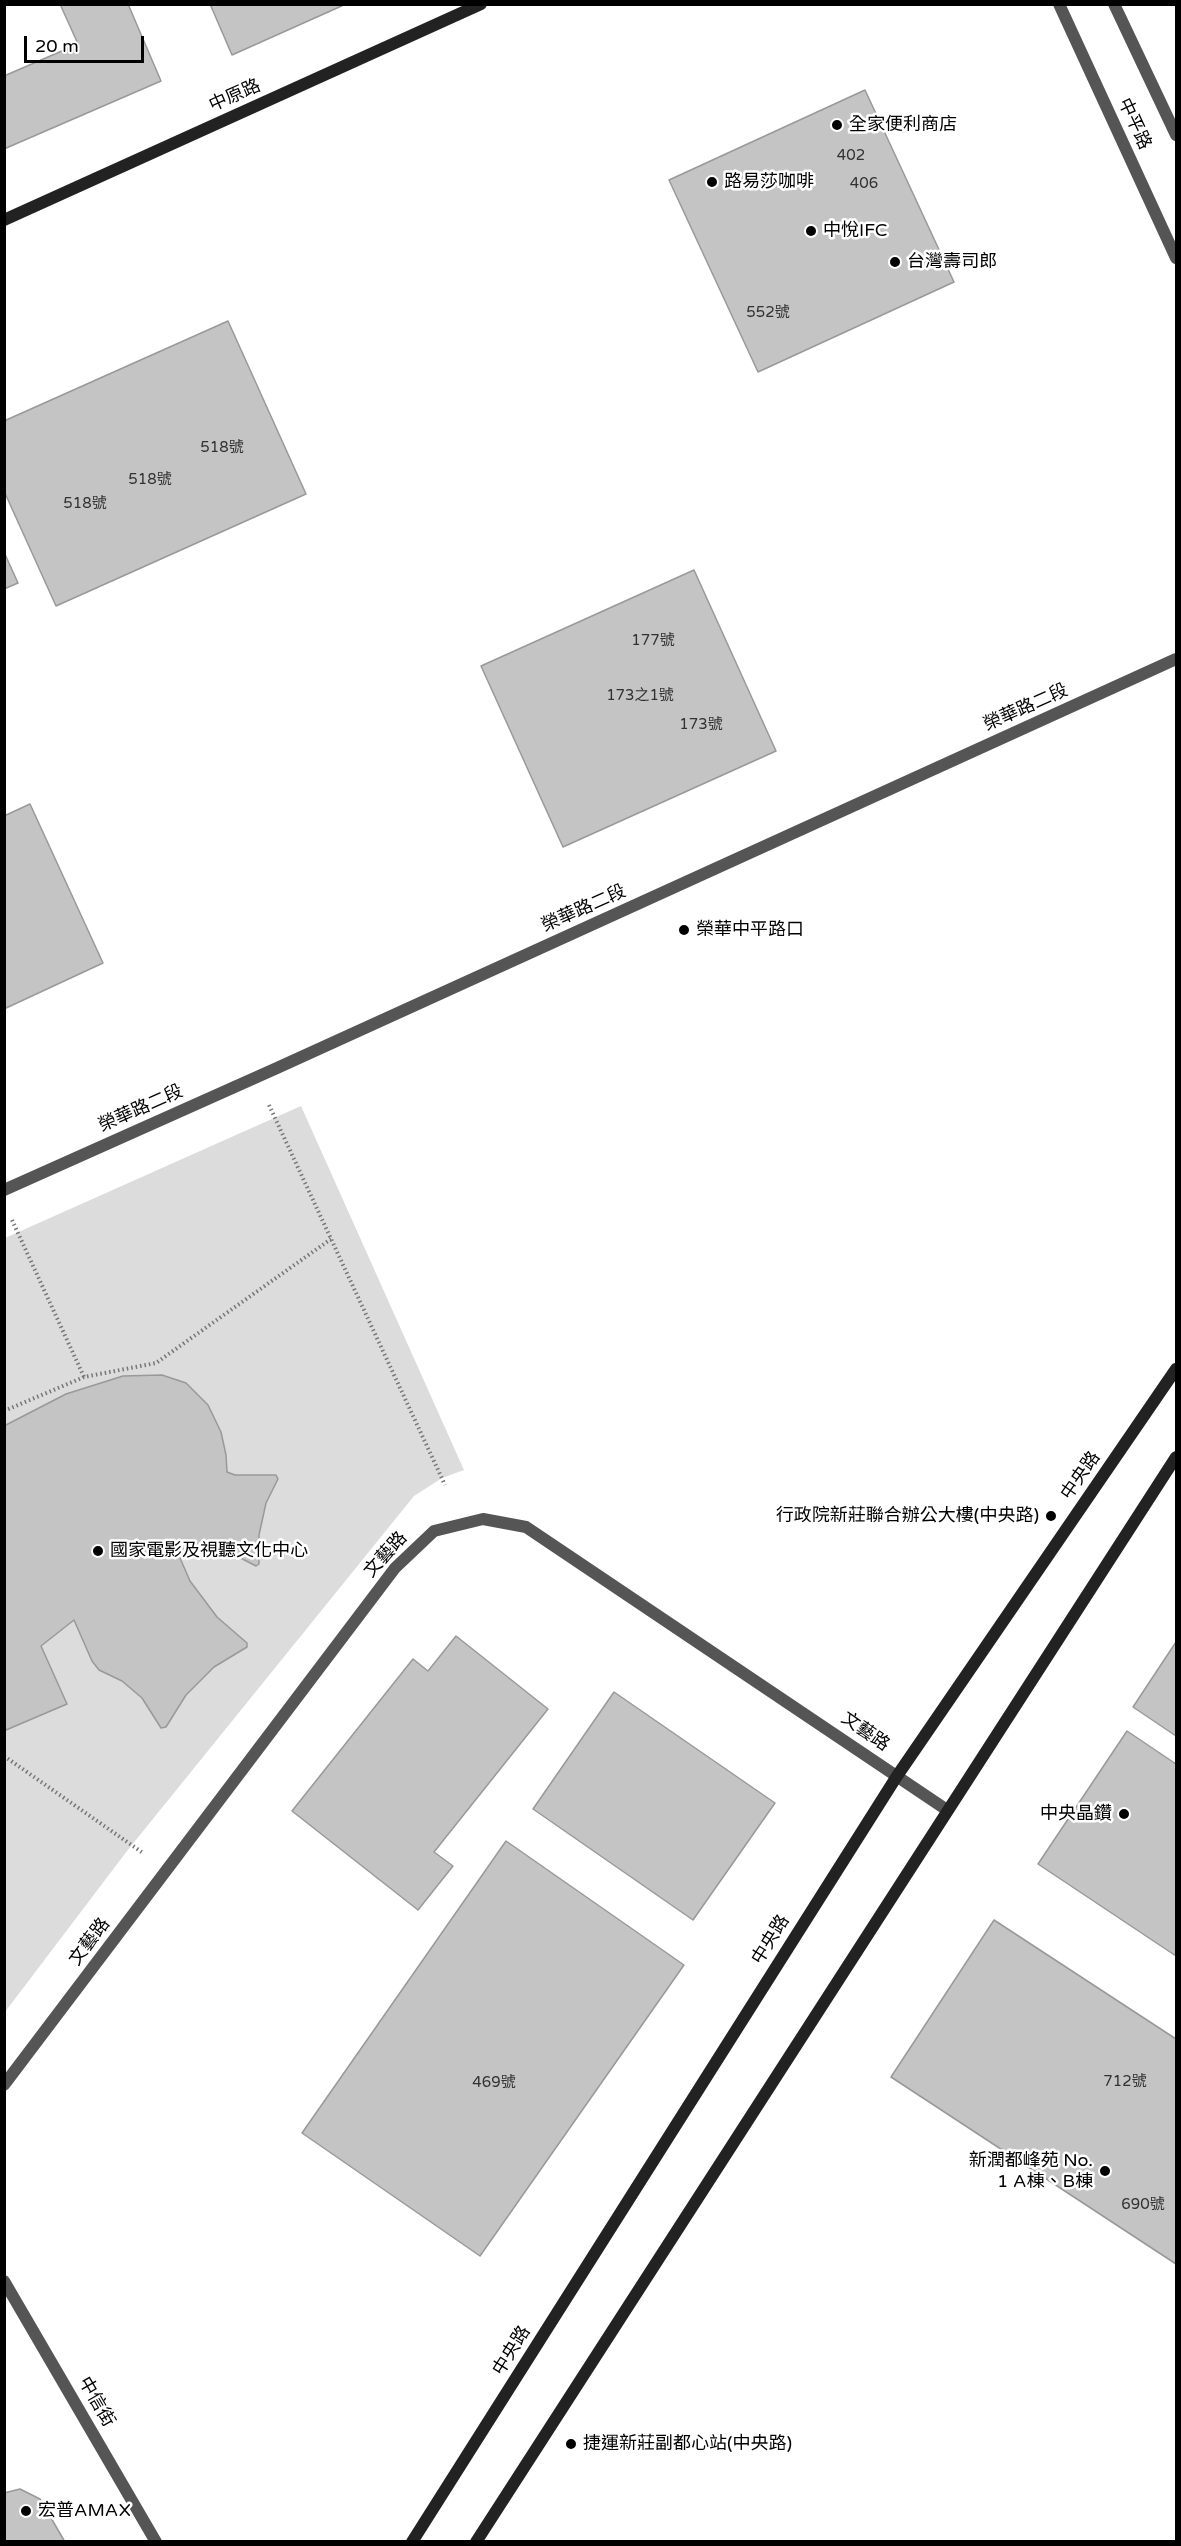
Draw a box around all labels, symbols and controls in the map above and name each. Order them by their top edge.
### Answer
scale bar [27,24,147,62]
text: 20 m [35,35,79,57]
street label: 中原路 [206,75,264,117]
street label: 中平路 [1113,95,1155,153]
place label: 全家便利商店 [849,114,957,136]
marker: 全家便利商店 [830,118,844,132]
house number: 402 [837,147,865,165]
place label: 路易莎咖啡 [724,171,814,193]
marker: 路易莎咖啡 [705,175,719,189]
house number: 406 [850,175,878,193]
place label: 中悅IFC [823,220,887,242]
marker: 中悅IFC [804,224,818,238]
place label: 台灣壽司郎 [907,251,997,273]
marker: 台灣壽司郎 [888,255,902,269]
house number: 552號 [746,304,790,322]
house number: 518號 [200,439,244,457]
house number: 518號 [128,471,172,489]
house number: 518號 [63,495,107,513]
house number: 177號 [631,632,675,650]
street label: 榮華路二段 [980,680,1072,736]
house number: 173之1號 [606,687,674,705]
house number: 173號 [679,716,723,734]
street label: 榮華路二段 [538,881,630,937]
place label: 榮華中平路口 [696,919,804,941]
marker: 榮華中平路口 [677,923,691,937]
street label: 榮華路二段 [95,1081,187,1137]
street label: 中央路 [1057,1448,1105,1504]
place label: 行政院新莊聯合辦公大樓(中央路) [776,1505,1039,1527]
marker: 行政院新莊聯合辦公大樓(中央路) [1044,1509,1058,1523]
street label: 文藝路 [360,1528,412,1582]
place label: 國家電影及視聽文化中心 [110,1540,308,1562]
marker: 國家電影及視聽文化中心 [91,1544,105,1558]
street label: 文藝路 [837,1708,893,1756]
place label: 中央晶鑽 [1040,1803,1112,1825]
marker: 中央晶鑽 [1117,1807,1131,1821]
street label: 中央路 [748,1911,794,1969]
street label: 文藝路 [65,1914,115,1970]
house number: 712號 [1103,2073,1147,2091]
house number: 469號 [472,2074,516,2092]
place label: 新潤都峰苑 No. 1 A棟、B棟 [969,2150,1093,2192]
marker: 新潤都峰苑 No. 1 A棟、B棟 [1098,2164,1112,2178]
house number: 690號 [1121,2196,1165,2214]
street label: 中央路 [489,2322,535,2380]
street label: 中信街 [73,2373,119,2431]
place label: 捷運新莊副都心站(中央路) [583,2433,792,2455]
marker: 捷運新莊副都心站(中央路) [564,2437,578,2451]
place label: 宏普AMAX [38,2500,131,2522]
marker: 宏普AMAX [19,2504,33,2518]

